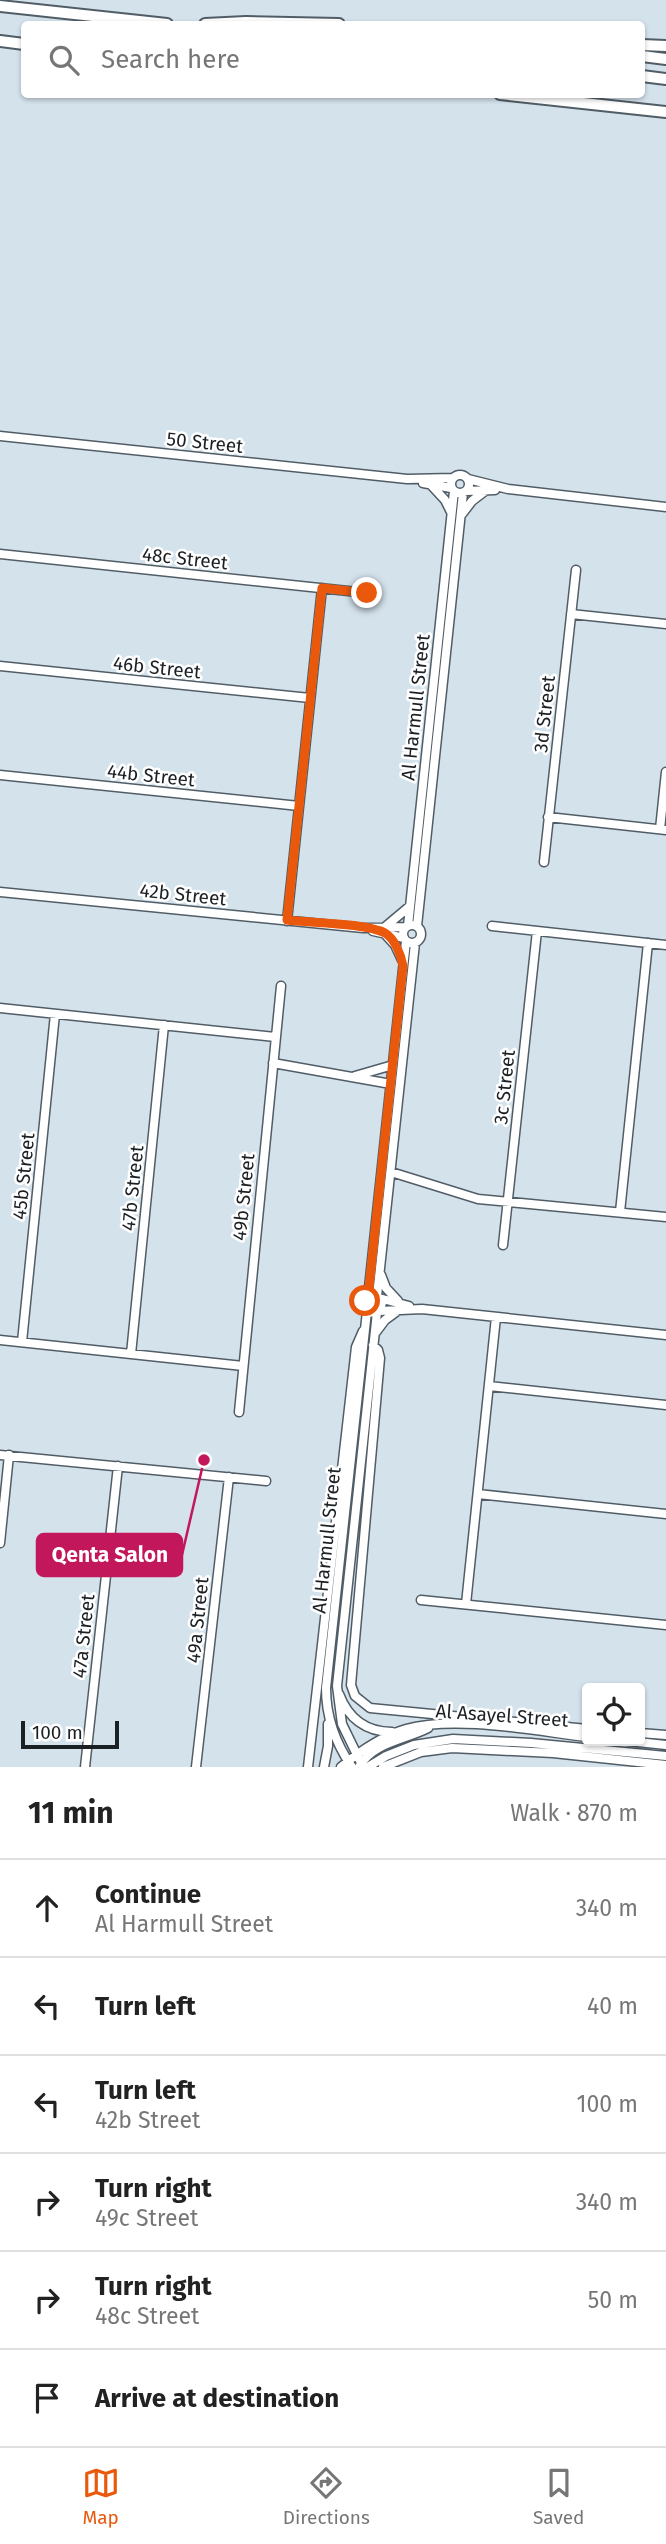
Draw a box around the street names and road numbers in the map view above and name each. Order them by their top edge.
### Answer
street label: 50 Street [166,427,244,458]
street label: 48c Street [141,543,229,574]
street label: Al Harmull Street [396,633,435,781]
street label: 46b Street [112,651,202,684]
street label: 3d Street [529,674,560,754]
street label: 44b Street [106,759,196,792]
street label: 42b Street [138,879,228,910]
street label: 3c Street [489,1048,520,1126]
street label: 45b Street [7,1131,40,1221]
street label: 47b Street [117,1144,148,1232]
street label: 49b Street [227,1152,260,1242]
street label: Al Harmull Street [307,1466,346,1614]
street label: 49a Street [182,1576,213,1664]
street label: 47a Street [68,1593,99,1679]
street label: Al Asayel Street [435,1699,569,1732]

